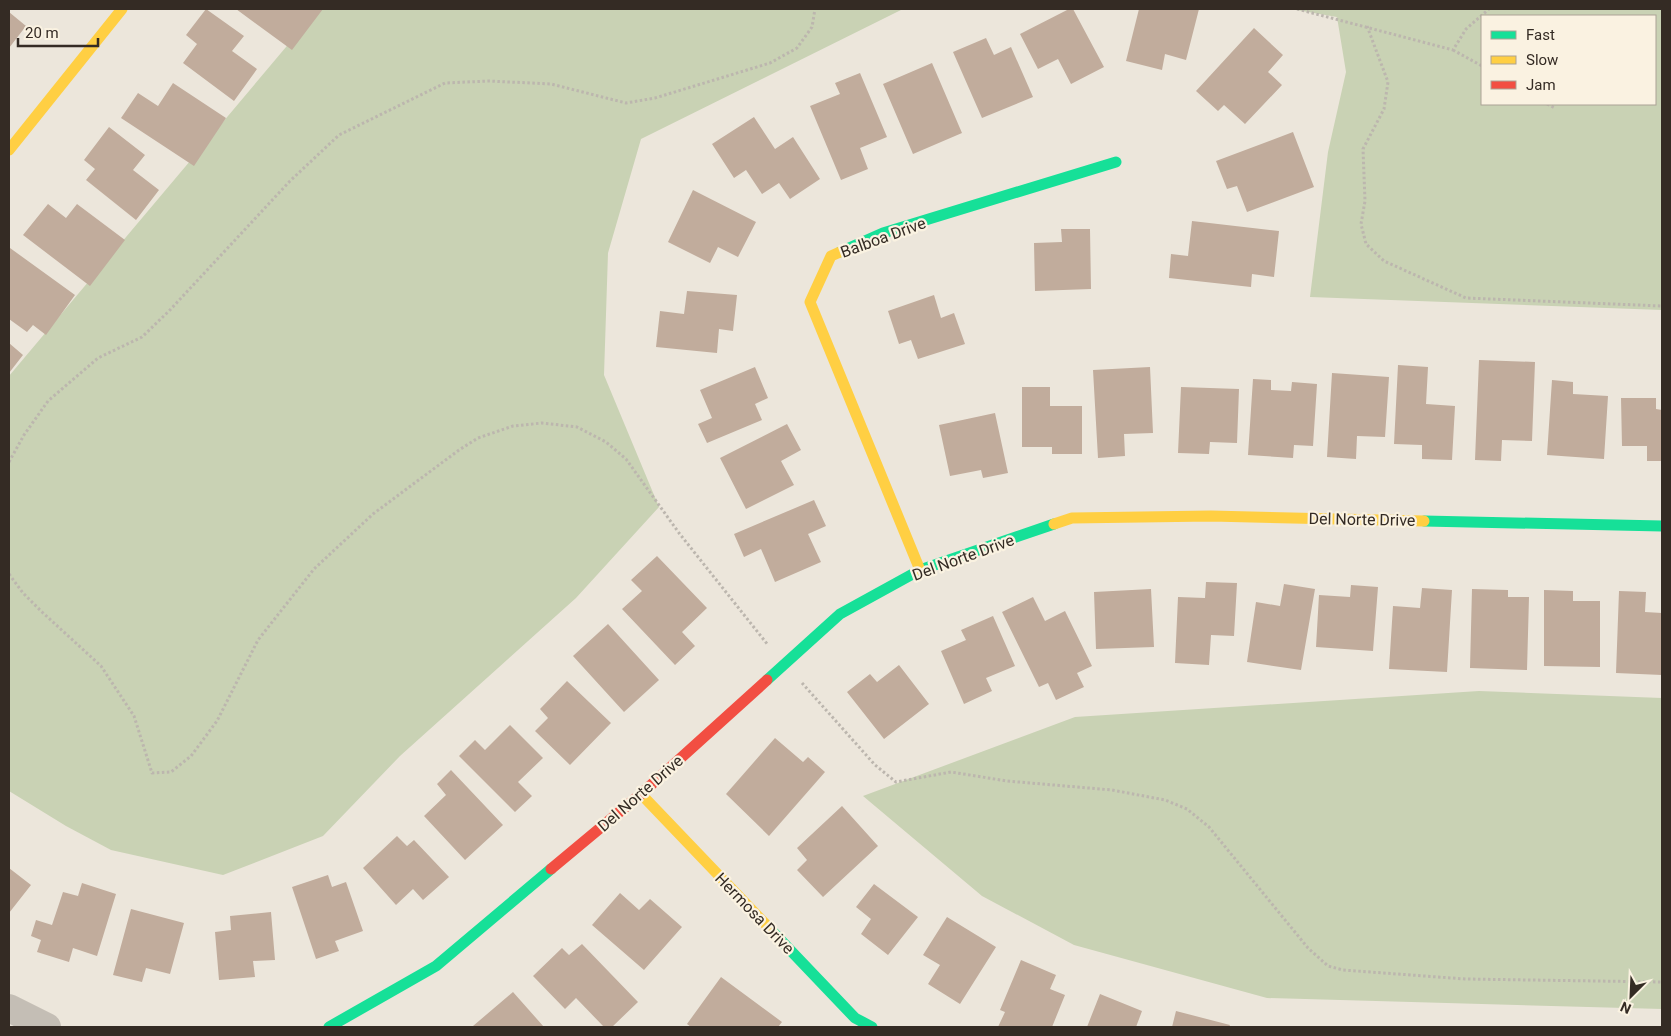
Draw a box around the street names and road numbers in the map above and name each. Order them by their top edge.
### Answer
street label: Balboa Drive [838,213,928,262]
street label: Del Norte Drive [1308,509,1416,530]
street label: Del Norte Drive [910,530,1017,585]
street label: Del Norte Drive [594,751,687,836]
street label: Hermosa Drive [711,869,798,958]

